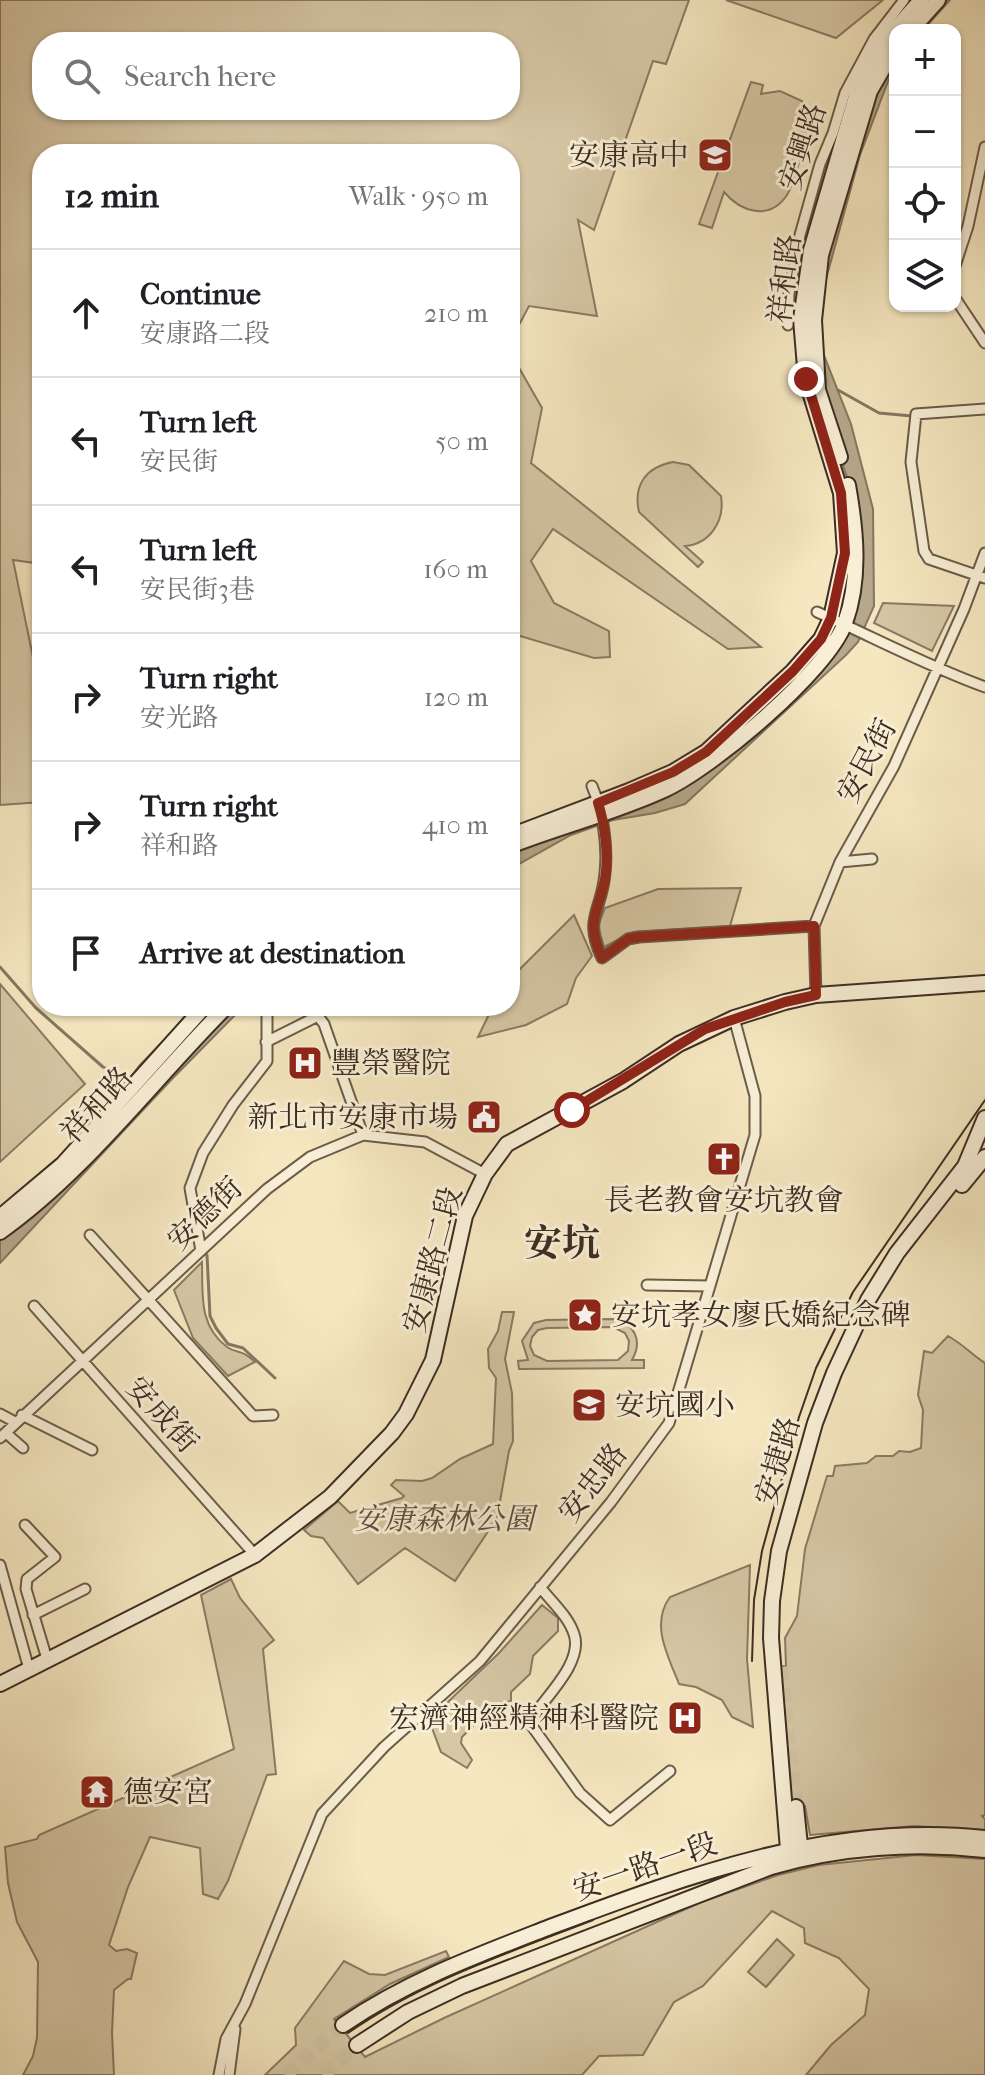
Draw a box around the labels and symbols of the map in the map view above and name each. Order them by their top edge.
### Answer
street label: 安興路 [772,99,834,195]
school or university icon: 安康高中 [696,136,734,174]
place label: 安康高中 [569,138,689,173]
street label: 祥和路 [762,232,808,326]
route end [788,361,824,397]
street label: 安民街 [830,713,904,809]
hospital icon: 豐榮醫院 [286,1044,324,1082]
place label: 豐榮醫院 [331,1046,451,1081]
street label: 祥和路 [54,1060,140,1150]
route start [554,1092,590,1128]
public building icon: 新北市安康市場 [465,1098,503,1136]
place label: 新北市安康市場 [248,1100,458,1135]
church icon: 長老教會安坑教會 [705,1140,743,1178]
street label: 安德街 [160,1170,250,1258]
street label: 安康路二段 [397,1183,469,1337]
place label: 長老教會安坑教會 [604,1183,844,1218]
district label: 安坑 [524,1221,600,1266]
place icon: 安坑孝女廖氏嬌紀念碑 [566,1296,604,1334]
place label: 安坑孝女廖氏嬌紀念碑 [611,1298,911,1333]
street label: 安成街 [119,1370,205,1460]
school or university icon: 安坑國小 [570,1386,608,1424]
place label: 安坑國小 [615,1388,735,1423]
street label: 安捷路 [749,1413,807,1509]
street label: 安忠路 [552,1437,634,1529]
park label: 安康森林公園 [354,1502,538,1537]
hospital icon: 宏濟神經精神科醫院 [666,1699,704,1737]
place label: 宏濟神經精神科醫院 [389,1701,659,1736]
temple icon: 德安宮 [78,1773,116,1811]
place label: 德安宮 [123,1775,213,1810]
street label: 安一路一段 [568,1826,722,1908]

